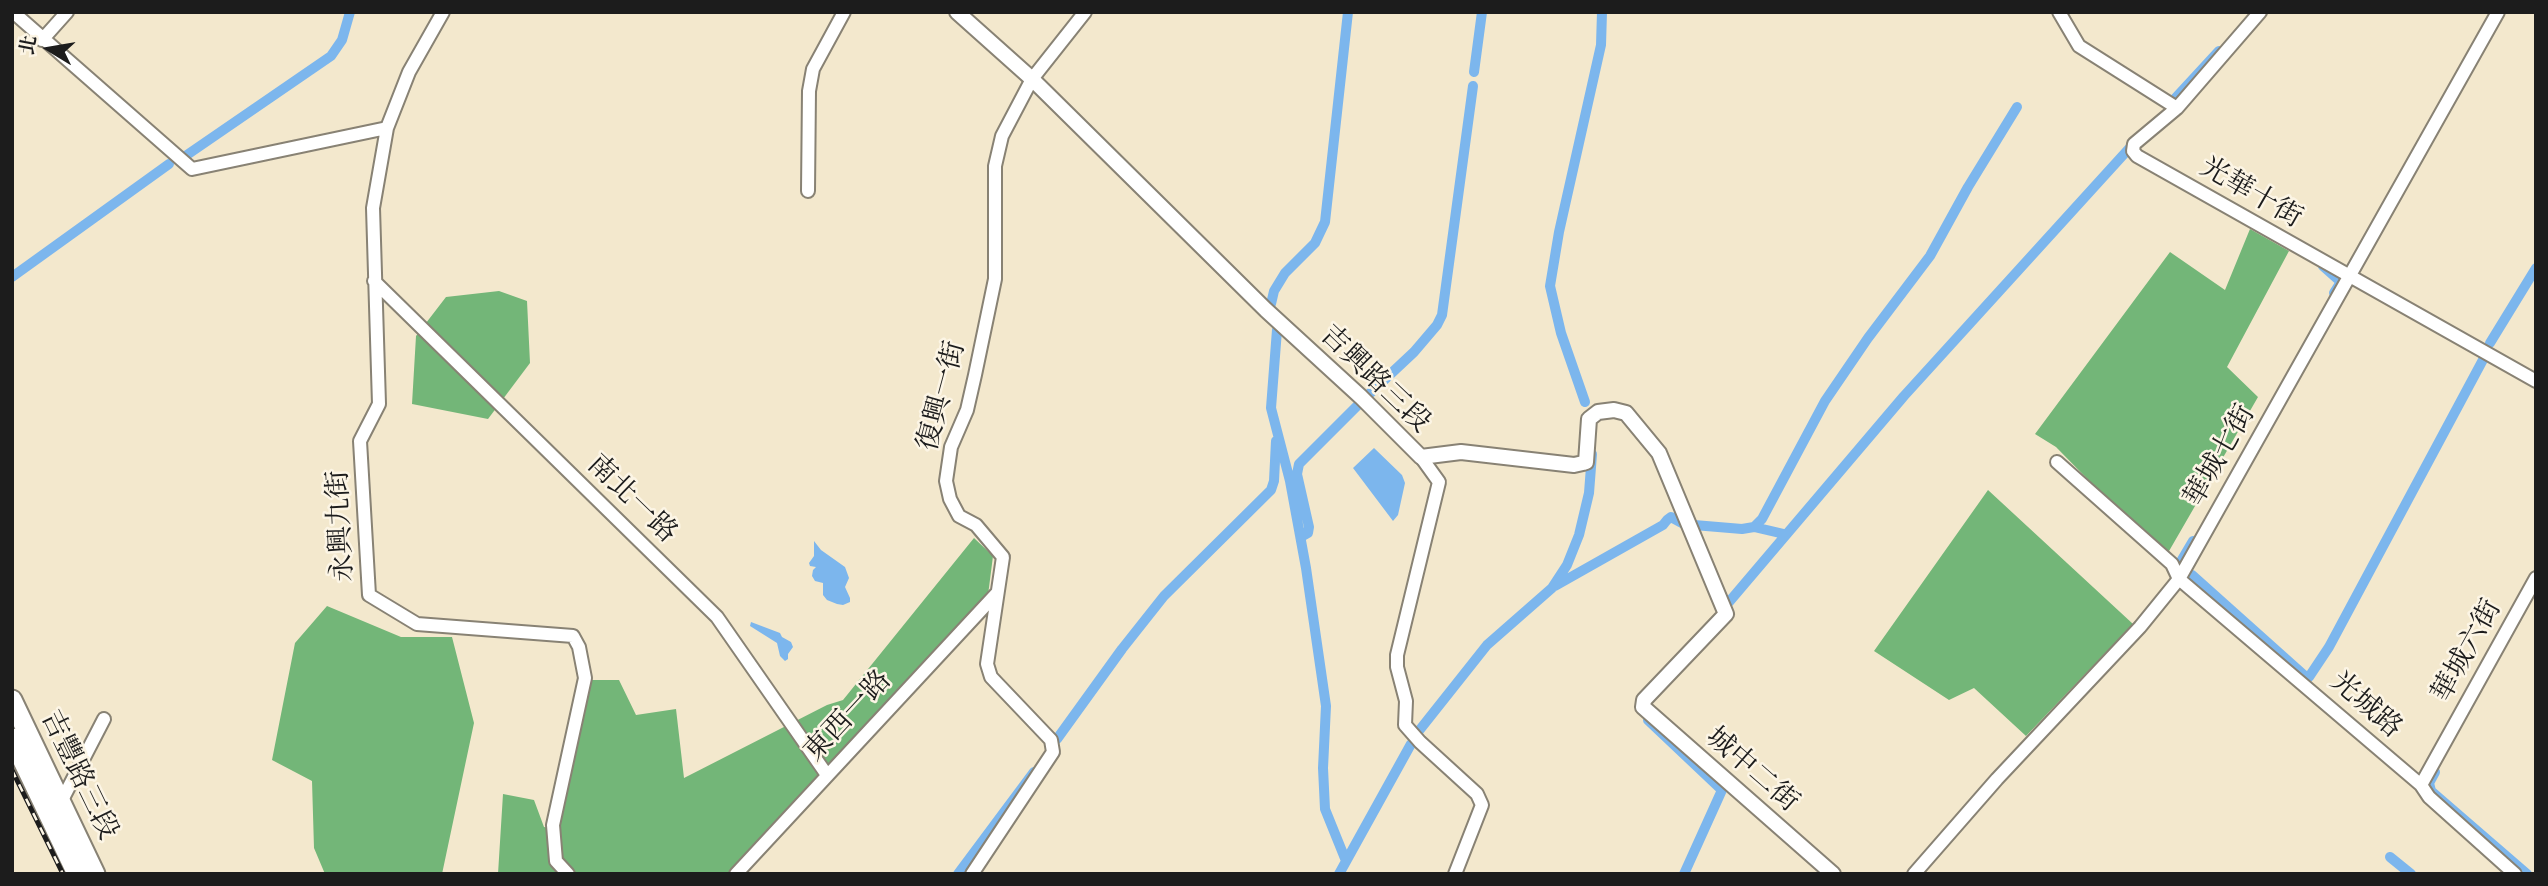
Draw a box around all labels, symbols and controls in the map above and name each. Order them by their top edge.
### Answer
north arrow [14,14,84,84]
text: 北 [14,33,42,57]
street label: 光華十街 [2194,150,2308,236]
street label: 吉興路三段 [1313,318,1437,440]
street label: 復興一街 [911,338,973,454]
street label: 華城七街 [2177,399,2263,513]
street label: 南北一路 [580,448,684,550]
street label: 永興九街 [321,469,361,583]
street label: 華城六街 [2425,594,2509,708]
street label: 東西一路 [798,664,898,768]
street label: 光城路 [2323,665,2409,745]
street label: 吉豐路三段 [33,705,125,845]
street label: 城中二街 [1699,721,1805,819]

